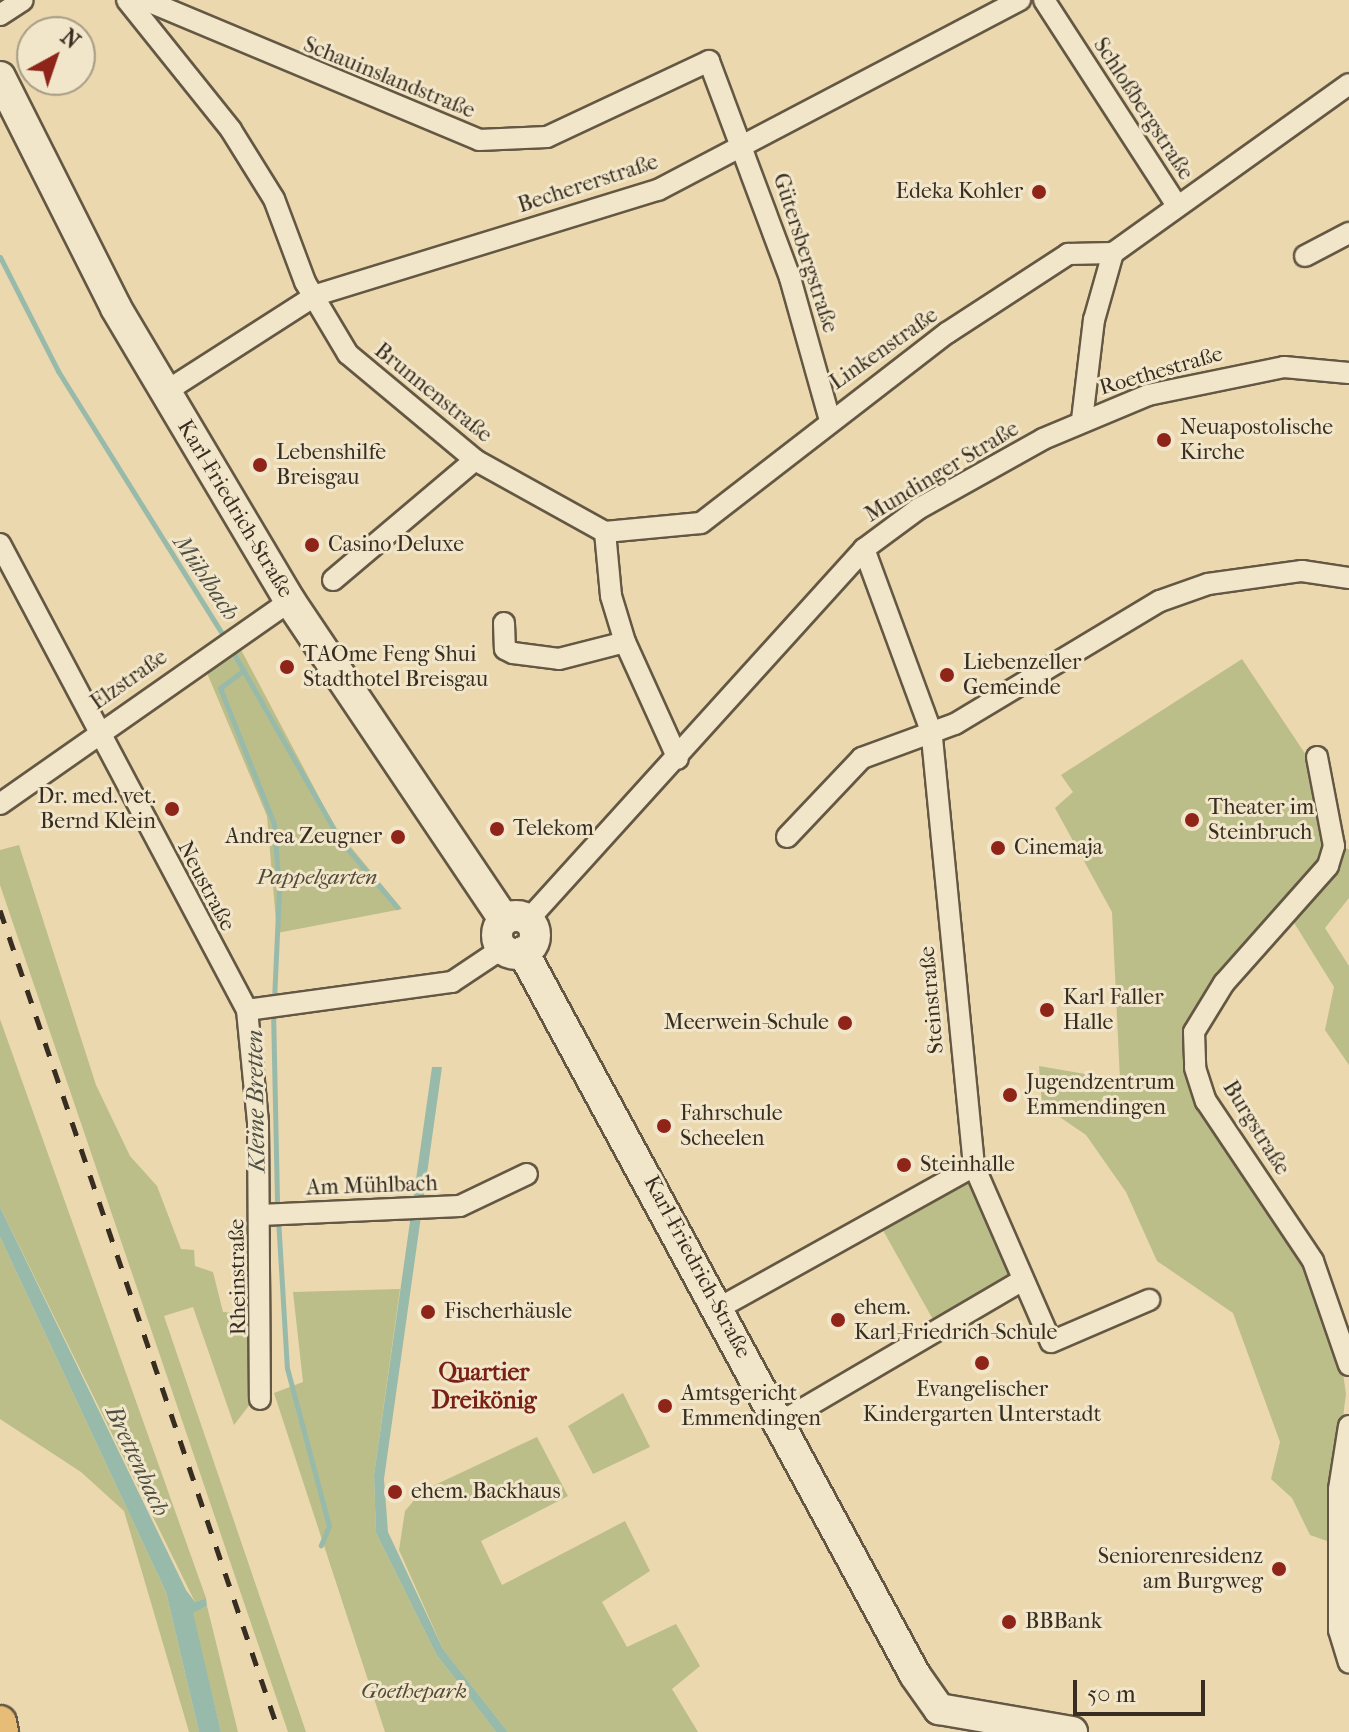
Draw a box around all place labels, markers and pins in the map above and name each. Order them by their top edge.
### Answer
place label: Edeka Kohler [896,179,1023,205]
marker: Edeka Kohler [1030,183,1048,201]
place label: Neuapostolische Kirche [1180,414,1333,466]
marker: Neuapostolische Kirche [1155,431,1173,449]
place label: Lebenshilfe Breisgau [276,439,386,490]
marker: Lebenshilfe Breisgau [251,456,269,474]
place label: Casino Deluxe [328,532,464,558]
marker: Casino Deluxe [303,536,321,554]
place label: TAOme Feng Shui Stadthotel Breisgau [303,641,488,692]
place label: Liebenzeller Gemeinde [963,649,1081,700]
marker: TAOme Feng Shui Stadthotel Breisgau [278,658,296,676]
marker: Liebenzeller Gemeinde [938,666,956,684]
place label: Dr. med. vet. Bernd Klein [37,783,156,834]
place label: Theater im Steinbruch [1208,794,1314,846]
marker: Dr. med. vet. Bernd Klein [163,800,181,818]
marker: Theater im Steinbruch [1183,811,1201,829]
place label: Telekom [513,816,594,842]
marker: Telekom [488,820,506,838]
place label: Andrea Zeugner [225,824,382,850]
marker: Andrea Zeugner [389,828,407,846]
place label: Cinemaja [1014,835,1103,861]
marker: Cinemaja [989,839,1007,857]
place label: Karl Faller Halle [1063,984,1164,1036]
marker: Karl Faller Halle [1038,1001,1056,1019]
place label: Meerwein-Schule [664,1010,829,1036]
marker: Meerwein-Schule [836,1014,854,1032]
place label: Jugendzentrum Emmendingen [1026,1069,1175,1120]
marker: Jugendzentrum Emmendingen [1001,1086,1019,1104]
place label: Fahrschule Scheelen [680,1100,783,1152]
marker: Fahrschule Scheelen [655,1117,673,1135]
place label: Steinhalle [920,1152,1015,1178]
marker: Steinhalle [895,1156,913,1174]
place label: ehem. Karl-Friedrich-Schule [854,1294,1057,1346]
place label: Fischerhäusle [444,1299,572,1325]
marker: Fischerhäusle [419,1303,437,1321]
marker: ehem. Karl-Friedrich-Schule [829,1311,847,1329]
marker: Evangelischer Kindergarten Unterstadt [973,1354,991,1372]
place label: Evangelischer Kindergarten Unterstadt [863,1376,1101,1428]
place label: Amtsgericht Emmendingen [681,1380,821,1432]
marker: Amtsgericht Emmendingen [656,1397,674,1415]
place label: ehem. Backhaus [411,1479,561,1505]
marker: ehem. Backhaus [386,1483,404,1501]
place label: Seniorenresidenz am Burgweg [1098,1543,1263,1594]
marker: Seniorenresidenz am Burgweg [1270,1560,1288,1578]
place label: BBBank [1025,1609,1102,1635]
marker: BBBank [1000,1613,1018,1631]

